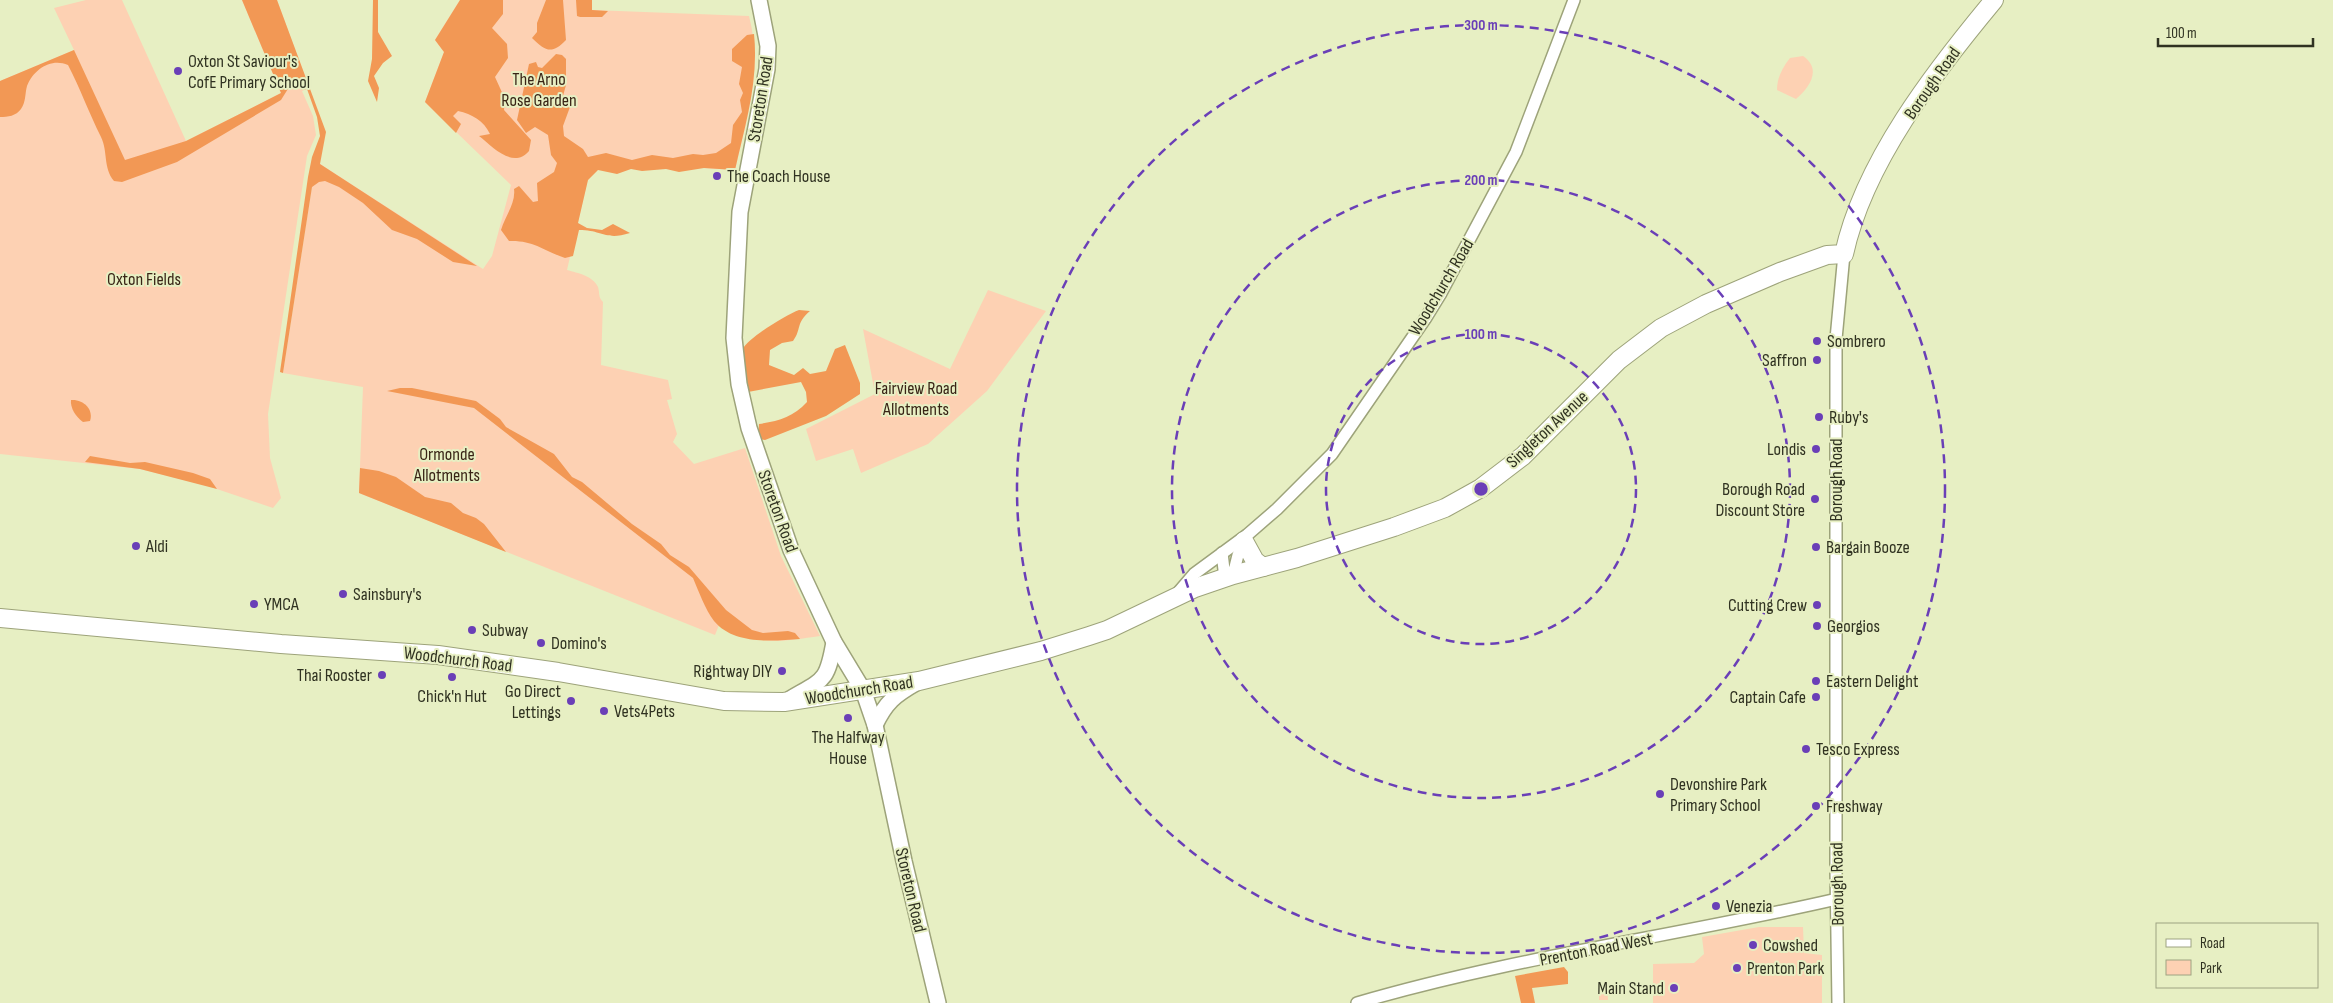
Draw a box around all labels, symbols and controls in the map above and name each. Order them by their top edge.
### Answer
scale bar [2158,15,2313,47]
text: 300 m [1464,16,1498,35]
text: 100 m [2166,24,2197,43]
street label: Borough Road [1900,43,1965,123]
place label: Oxton St Saviour's CofE Primary School [188,51,310,93]
street label: Storeton Road [743,55,778,143]
marker: Oxton St Saviour's CofE Primary School [172,65,184,77]
park label: The Arno Rose Garden [501,69,577,111]
place label: The Coach House [727,166,831,187]
marker: The Coach House [711,170,723,182]
text: 200 m [1464,171,1498,190]
street label: Woodchurch Road [1404,235,1478,339]
park label: Oxton Fields [107,269,181,290]
text: 100 m [1465,325,1497,344]
place label: Sombrero [1827,331,1886,352]
marker: Sombrero [1811,335,1823,347]
place label: Saffron [1762,350,1807,371]
marker: Saffron [1811,354,1823,366]
park label: Fairview Road Allotments [875,378,957,420]
street label: Singleton Avenue [1502,386,1592,472]
place label: Ruby's [1829,407,1868,428]
marker: Ruby's [1813,411,1825,423]
street label: Borough Road [1826,438,1847,522]
place label: Londis [1767,439,1806,460]
marker: Londis [1810,443,1822,455]
park label: Ormonde Allotments [413,444,480,486]
street label: Storeton Road [753,467,802,555]
place label: Borough Road Discount Store [1715,479,1805,521]
centre of rings [1472,480,1490,498]
marker: Borough Road Discount Store [1809,493,1821,505]
place label: Aldi [145,536,168,557]
place label: Bargain Booze [1826,537,1910,558]
marker: Aldi [130,540,142,552]
marker: Bargain Booze [1810,541,1822,553]
place label: Sainsbury's [353,584,422,605]
marker: Sainsbury's [337,588,349,600]
place label: YMCA [264,594,299,615]
place label: Cutting Crew [1728,595,1807,616]
marker: YMCA [248,598,260,610]
marker: Cutting Crew [1811,599,1823,611]
place label: Georgios [1827,616,1880,637]
place label: Subway [482,620,528,641]
marker: Georgios [1811,620,1823,632]
marker: Subway [466,624,478,636]
place label: Domino's [551,633,607,654]
marker: Domino's [535,637,547,649]
street label: Woodchurch Road [403,642,513,677]
place label: Rightway DIY [693,661,772,682]
place label: Thai Rooster [297,665,372,686]
marker: Rightway DIY [776,665,788,677]
marker: Thai Rooster [376,669,388,681]
marker: Chick'n Hut [446,671,458,683]
place label: Eastern Delight [1826,671,1919,692]
street label: Woodchurch Road [804,672,915,709]
marker: Eastern Delight [1810,675,1822,687]
place label: Go Direct Lettings [505,681,562,723]
place label: Chick'n Hut [417,686,487,707]
place label: Captain Cafe [1730,687,1806,708]
marker: Captain Cafe [1810,691,1822,703]
marker: Go Direct Lettings [565,695,577,707]
place label: Vets4Pets [614,701,675,722]
marker: Vets4Pets [598,705,610,717]
marker: The Halfway House [842,712,854,724]
place label: The Halfway House [811,727,885,769]
place label: Tesco Express [1816,739,1900,760]
marker: Tesco Express [1800,743,1812,755]
place label: Devonshire Park Primary School [1670,774,1767,816]
marker: Devonshire Park Primary School [1654,788,1666,800]
place label: Freshway [1826,796,1883,817]
marker: Freshway [1810,800,1822,812]
street label: Borough Road [1826,842,1849,926]
street label: Storeton Road [891,846,930,934]
place label: Venezia [1726,896,1773,917]
marker: Venezia [1710,900,1722,912]
legend [2156,923,2318,988]
street label: Prenton Road West [1538,928,1655,971]
text: Road [2200,934,2225,953]
place label: Cowshed [1763,935,1818,956]
marker: Cowshed [1747,939,1759,951]
place label: Prenton Park [1747,958,1824,979]
text: Park [2200,959,2222,978]
marker: Prenton Park [1731,962,1743,974]
place label: Main Stand [1597,978,1664,999]
marker: Main Stand [1668,982,1680,994]

